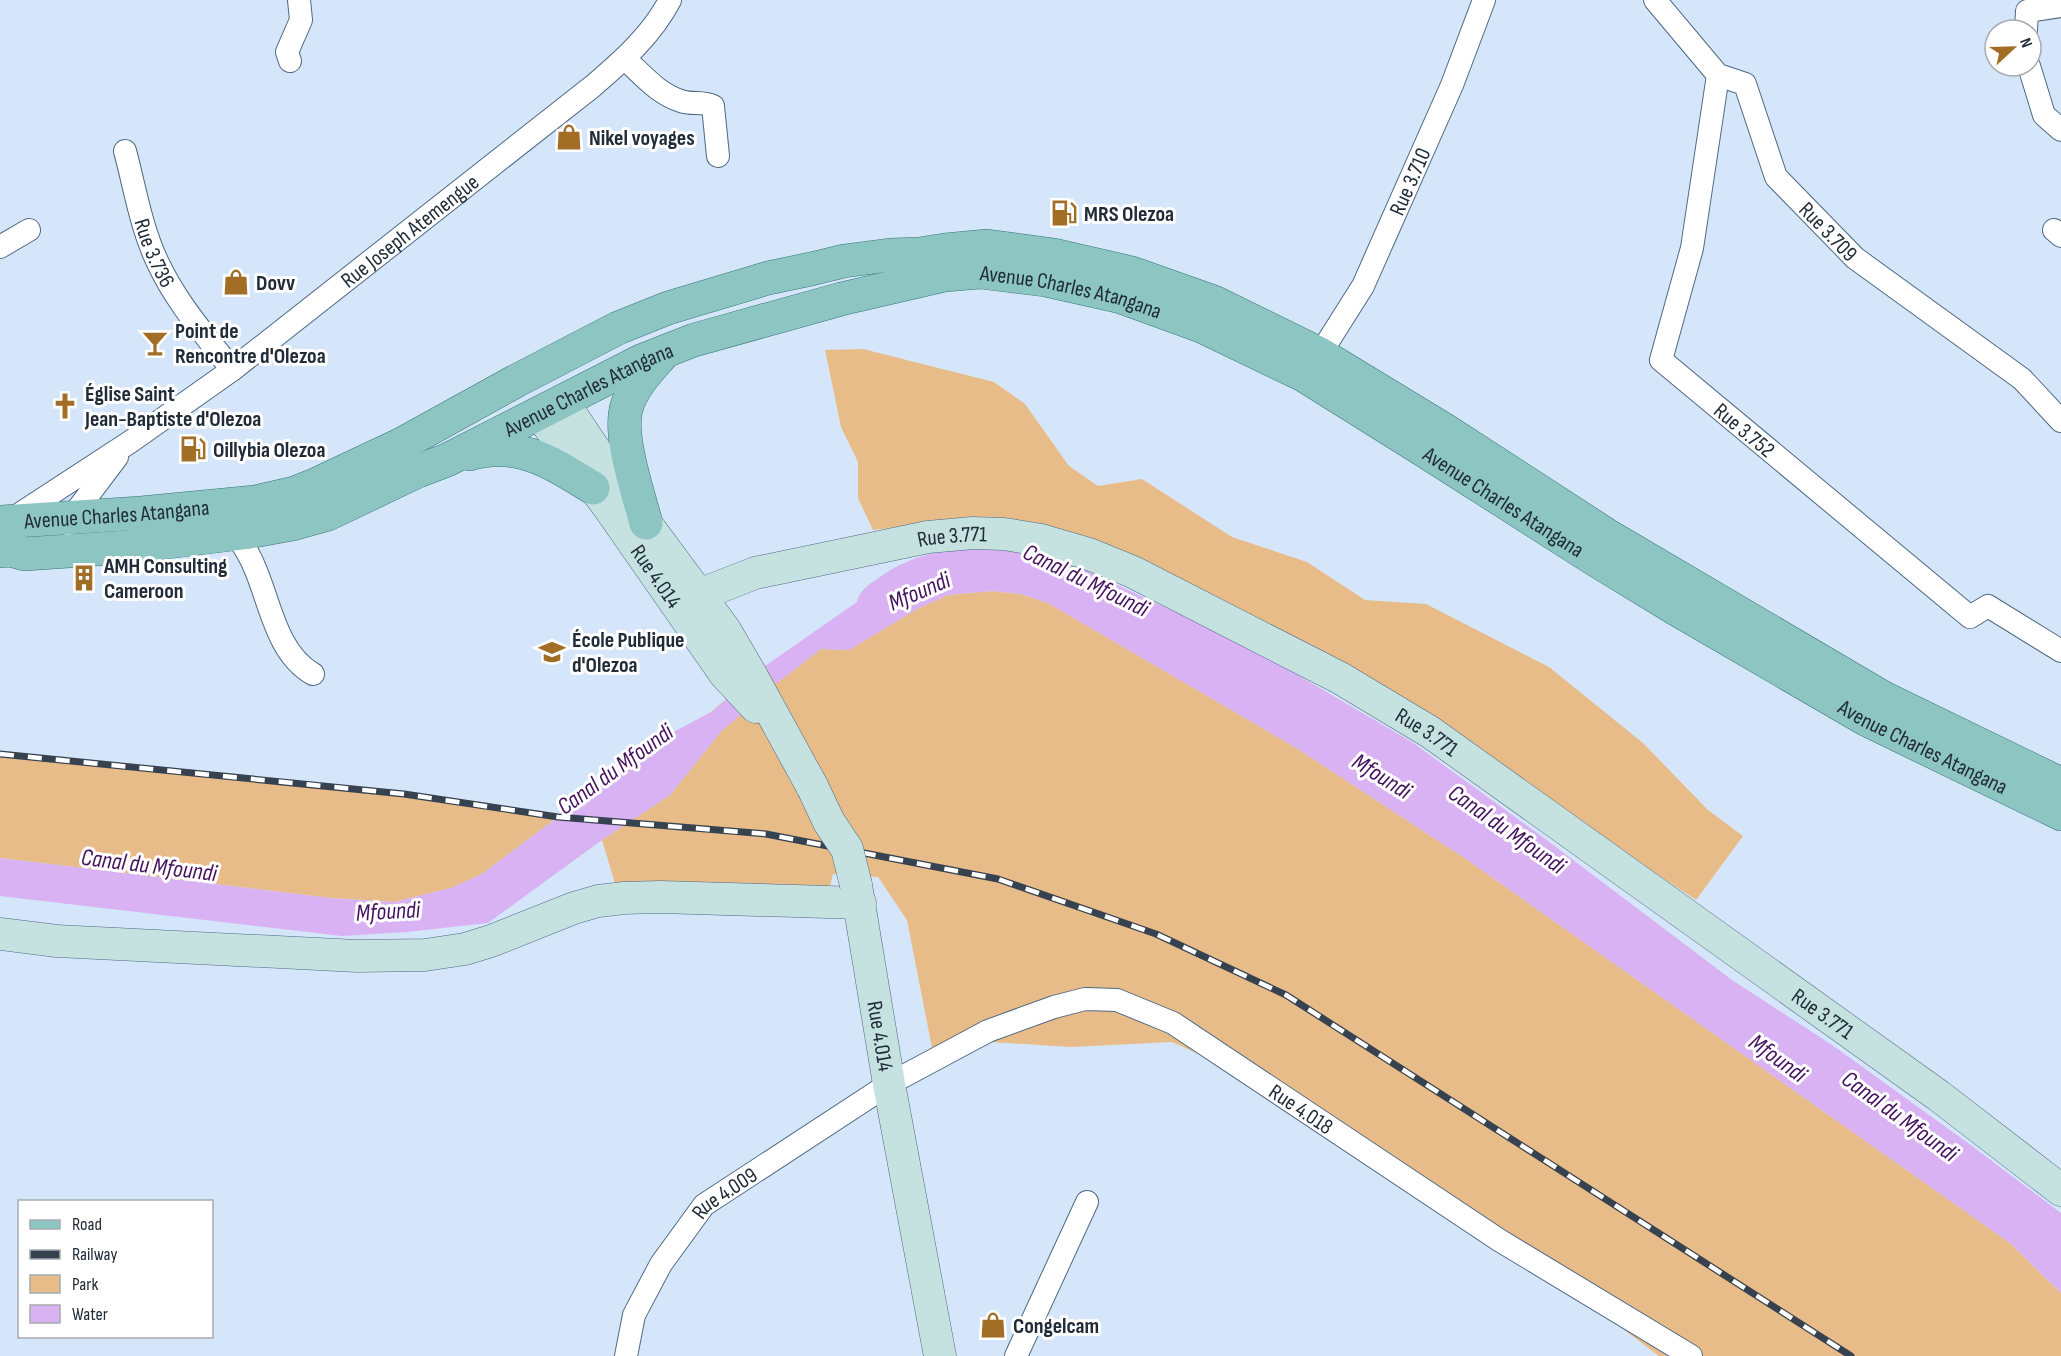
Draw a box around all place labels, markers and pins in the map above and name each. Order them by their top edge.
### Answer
shop icon: Nikel voyages [554,122,584,152]
place label: Nikel voyages [589,125,695,152]
fuel station icon: MRS Olezoa [1049,198,1079,228]
place label: MRS Olezoa [1084,201,1174,228]
shop icon: Dovv [221,267,251,297]
place label: Dovv [256,270,295,297]
place label: Point de Rencontre d'Olezoa [175,318,326,370]
bar icon: Point de Rencontre d'Olezoa [140,328,170,358]
place label: Église Saint Jean-Baptiste d'Olezoa [84,381,261,433]
church icon: Église Saint Jean-Baptiste d'Olezoa [50,391,80,421]
fuel station icon: Oillybia Olezoa [178,434,208,464]
place label: Oillybia Olezoa [213,437,325,464]
place label: AMH Consulting Cameroon [103,553,227,605]
building icon: AMH Consulting Cameroon [69,563,99,593]
place label: École Publique d'Olezoa [572,627,684,679]
school or university icon: École Publique d'Olezoa [537,637,567,667]
shop icon: Congelcam [978,1310,1008,1340]
place label: Congelcam [1013,1313,1099,1340]

